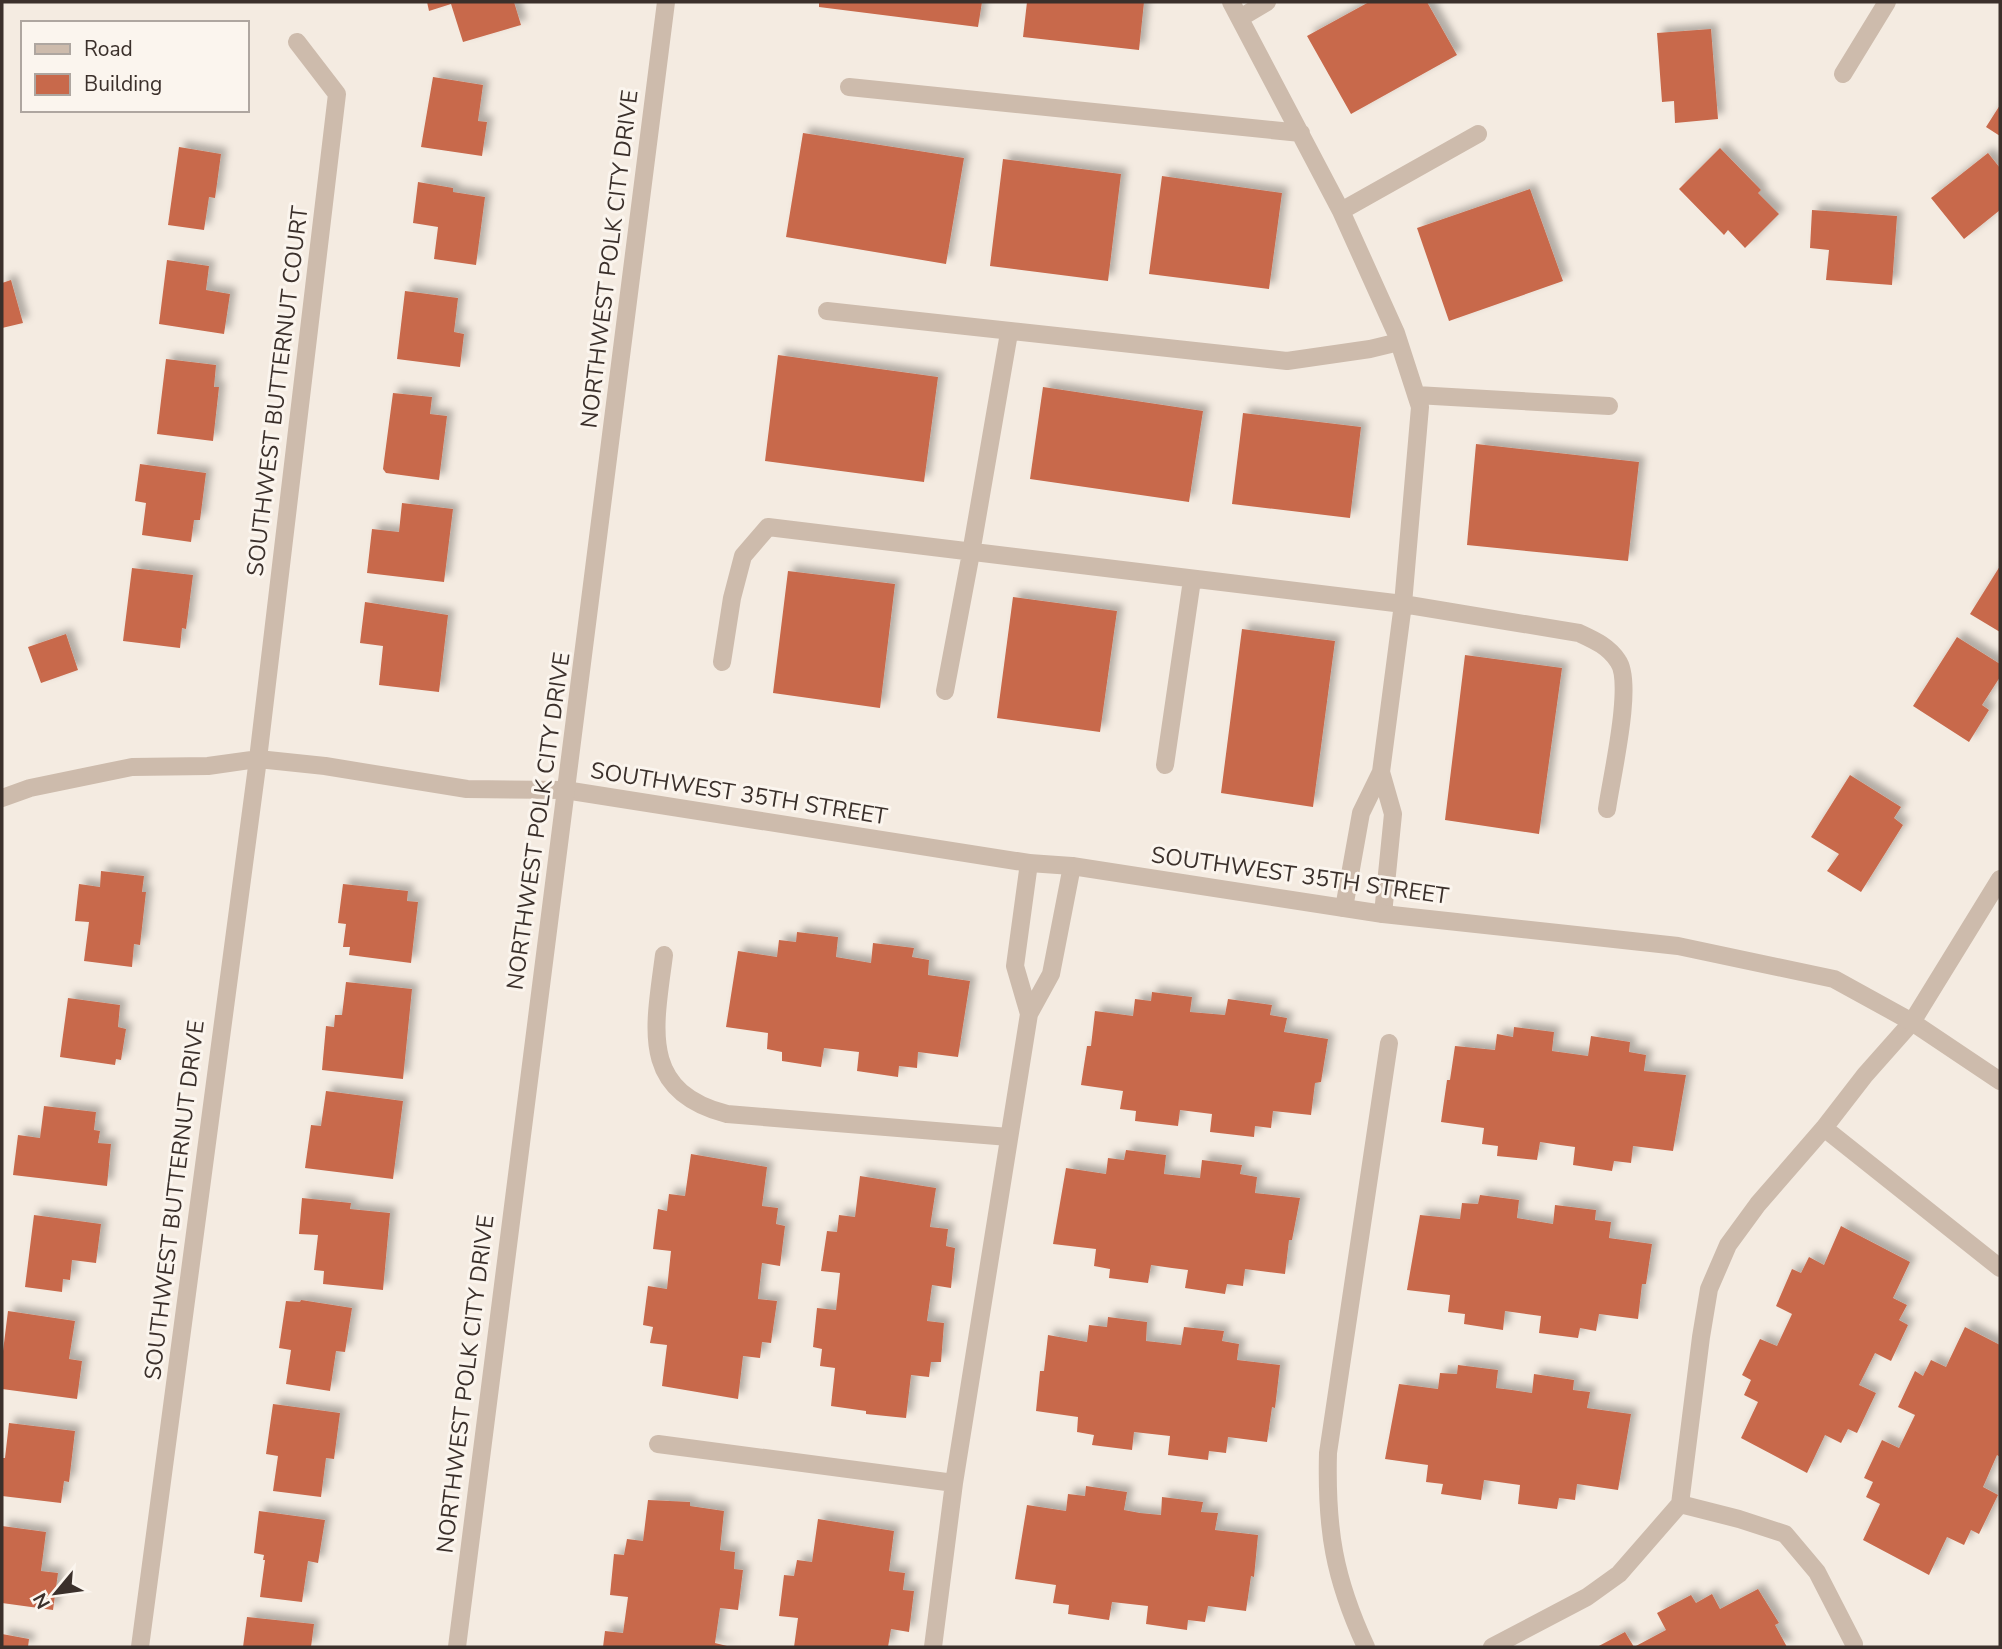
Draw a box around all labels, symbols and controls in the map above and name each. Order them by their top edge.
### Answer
legend [21,21,248,112]
text: Road [84,35,133,63]
text: Building [84,70,162,98]
street label: NORTHWEST POLK CITY DRIVE [573,88,646,430]
street label: SOUTHWEST BUTTERNUT COURT [239,204,316,578]
street label: NORTHWEST POLK CITY DRIVE [499,650,578,992]
street label: SOUTHWEST 35TH STREET [588,755,890,832]
street label: SOUTHWEST 35TH STREET [1149,839,1451,912]
street label: SOUTHWEST BUTTERNUT DRIVE [137,1018,212,1382]
street label: NORTHWEST POLK CITY DRIVE [429,1213,502,1555]
north arrow [21,1558,91,1628]
text: N [27,1588,57,1613]

